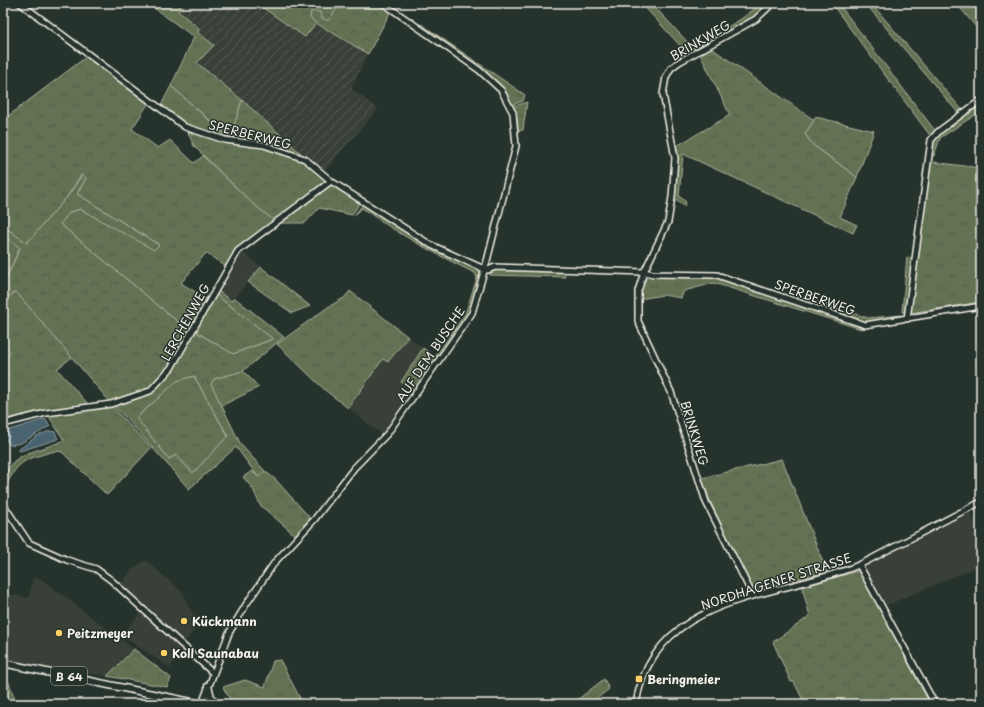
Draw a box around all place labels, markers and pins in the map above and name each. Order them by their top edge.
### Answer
place label: Kückmann [192,612,257,630]
marker: Kückmann [179,616,189,626]
place label: Peitzmeyer [67,624,134,642]
marker: Peitzmeyer [54,628,64,638]
place label: Koll Saunabau [172,644,259,662]
marker: Koll Saunabau [159,648,169,658]
place label: Beringmeier [647,670,721,688]
marker: Beringmeier [634,674,644,684]

